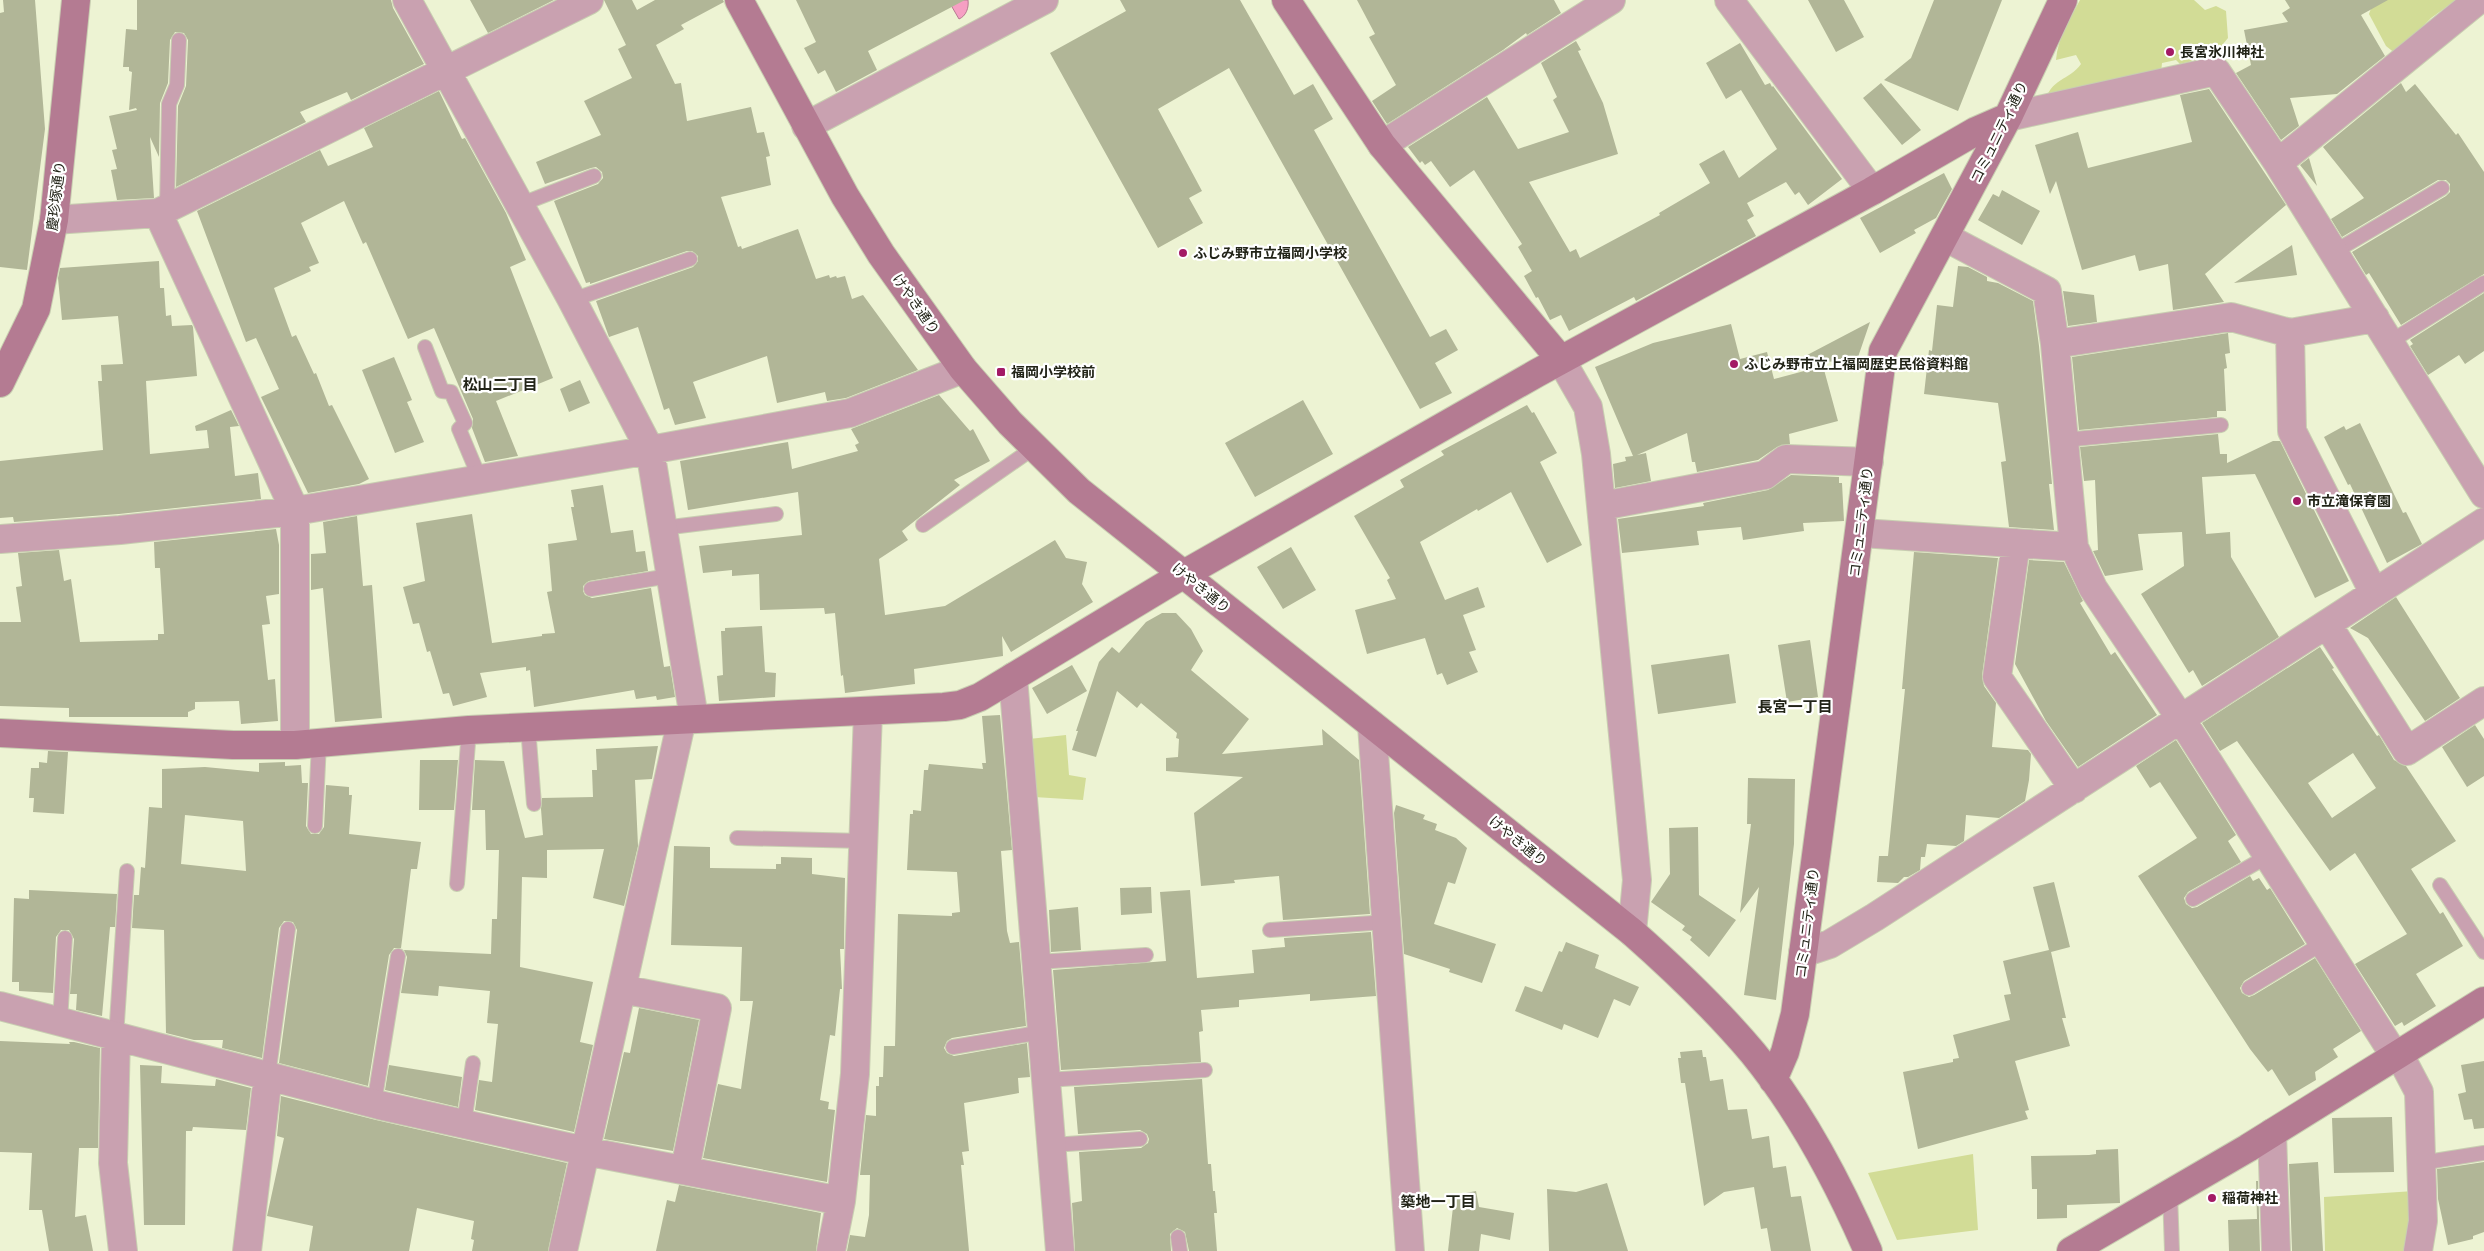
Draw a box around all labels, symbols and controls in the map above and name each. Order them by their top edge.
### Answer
place label: 長宮氷川神社 [2180,44,2264,61]
marker: 長宮氷川神社 [2164,46,2176,58]
street label: コミュニティ通り [1967,79,2031,186]
street label: 慶珍塚通り [44,160,69,232]
place label: ふじみ野市立福岡小学校 [1193,245,1347,262]
marker: ふじみ野市立福岡小学校 [1177,247,1189,259]
street label: けやき通り [889,271,943,338]
place label: ふじみ野市立上福岡歴史民俗資料館 [1744,356,1968,373]
marker: ふじみ野市立上福岡歴史民俗資料館 [1728,358,1740,370]
place label: 福岡小学校前 [1011,364,1095,381]
marker: 福岡小学校前 [995,366,1007,378]
district label: 松山二丁目 [462,376,538,394]
street label: コミュニティ通り [1846,466,1877,578]
place label: 市立滝保育園 [2307,493,2391,510]
marker: 市立滝保育園 [2291,495,2303,507]
street label: けやき通り [1168,560,1233,617]
district label: 長宮一丁目 [1757,698,1833,716]
street label: けやき通り [1485,813,1550,870]
street label: コミュニティ通り [1792,867,1823,979]
place label: 稲荷神社 [2222,1190,2278,1207]
marker: 稲荷神社 [2206,1192,2218,1204]
district label: 築地一丁目 [1400,1193,1476,1211]

